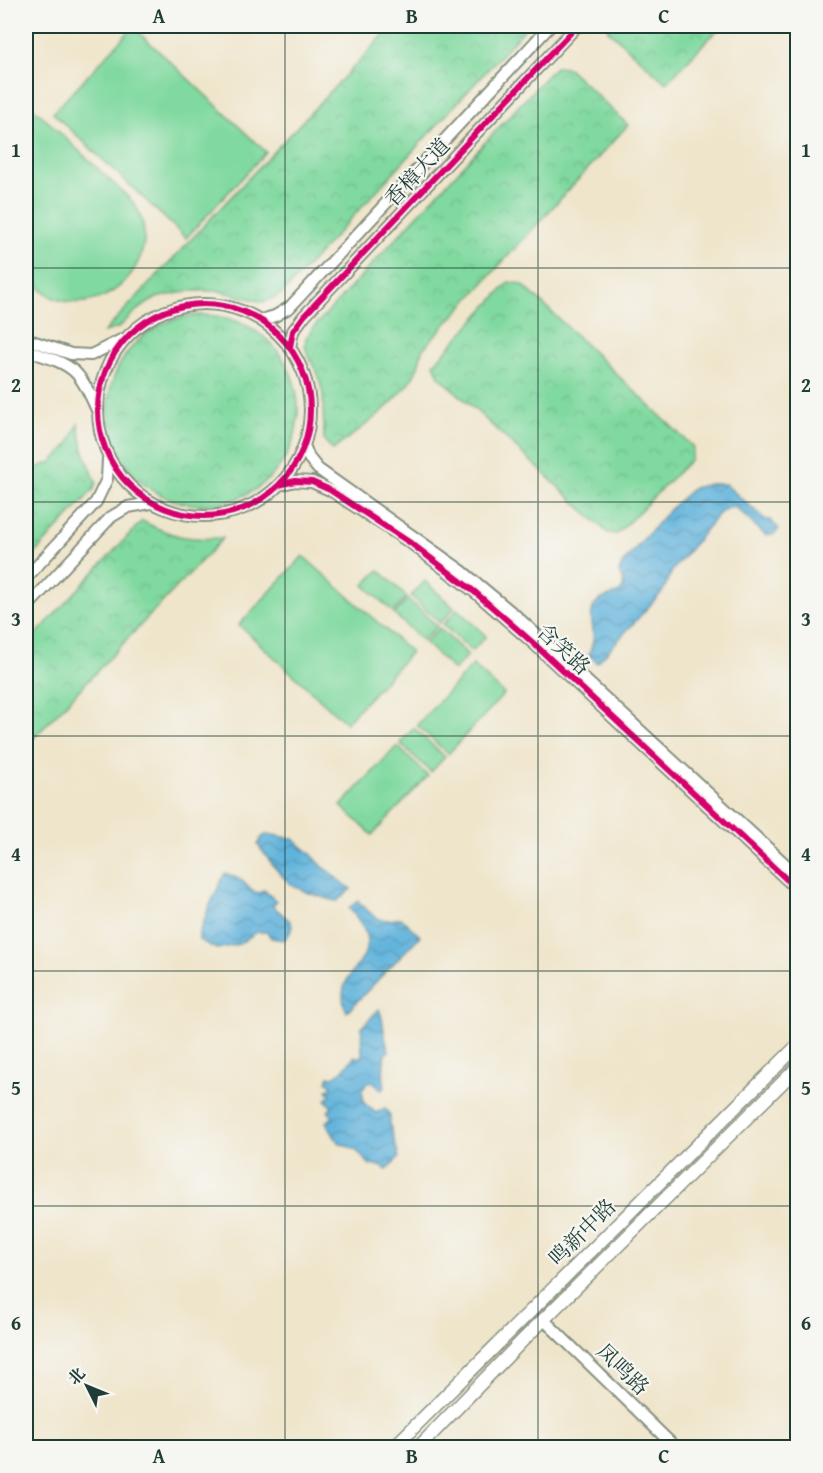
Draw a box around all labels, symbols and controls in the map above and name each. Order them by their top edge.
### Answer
text: A [153,1,166,30]
text: B [406,1,418,30]
text: C [658,1,670,30]
street label: 香樟大道 [377,131,457,213]
text: 1 [11,135,21,164]
text: 1 [801,135,811,164]
text: 2 [11,370,21,399]
text: 2 [801,370,811,399]
text: 3 [11,604,21,633]
text: 3 [801,604,811,633]
street label: 含笑路 [530,616,598,682]
text: 4 [11,839,21,868]
text: 4 [801,839,811,868]
text: 5 [11,1073,21,1102]
text: 5 [801,1073,811,1102]
street label: 鸣新中路 [541,1191,623,1273]
text: 6 [11,1308,21,1337]
text: 6 [801,1308,811,1337]
street label: 凤鸣路 [590,1336,656,1402]
north arrow [57,1356,117,1416]
text: 北 [62,1362,90,1390]
text: A [153,1441,166,1470]
text: B [406,1441,418,1470]
text: C [658,1441,670,1470]

